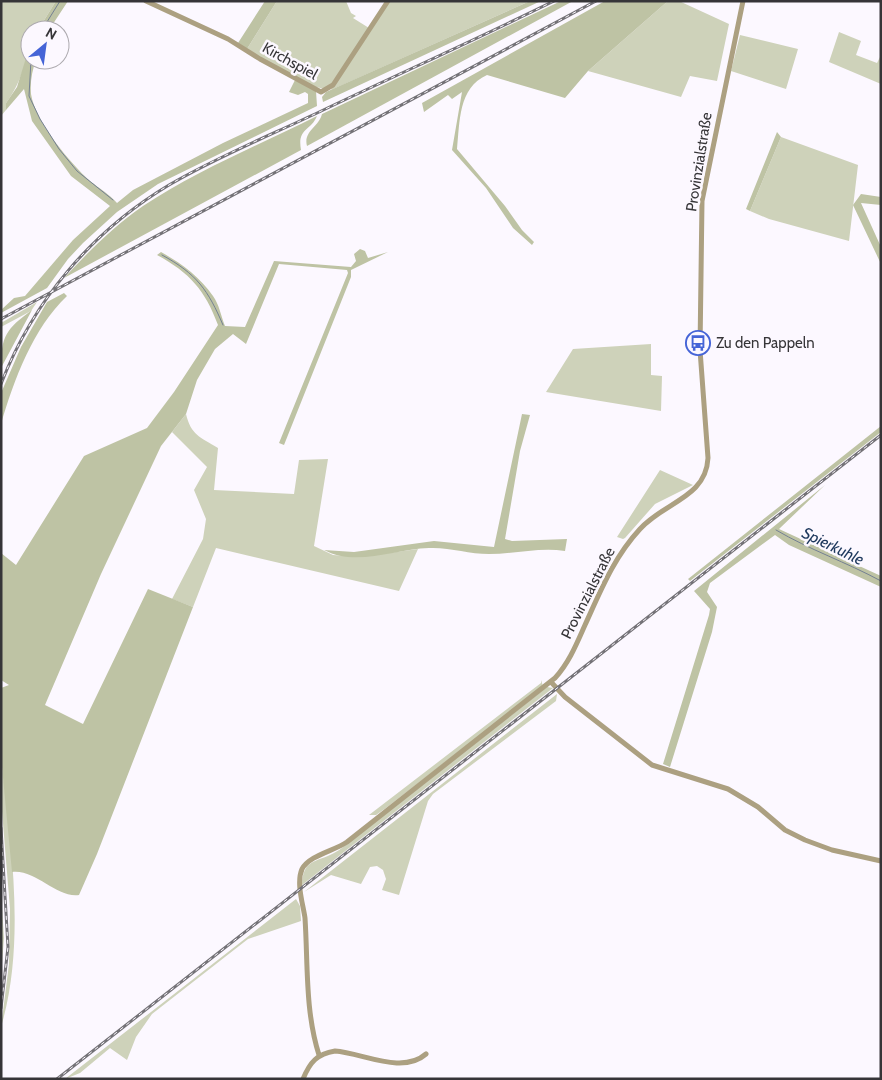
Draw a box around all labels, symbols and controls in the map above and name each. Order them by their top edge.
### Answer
north arrow [20,20,70,70]
text: N [43,23,60,44]
street label: Kirchspiel [259,38,321,84]
street label: Provinzialstraße [682,111,716,213]
bus stop icon: Zu den Pappeln [685,330,711,356]
place label: Zu den Pappeln [716,334,815,352]
water label: Spierkuhle [799,523,867,569]
street label: Provinzialstraße [557,544,619,642]

